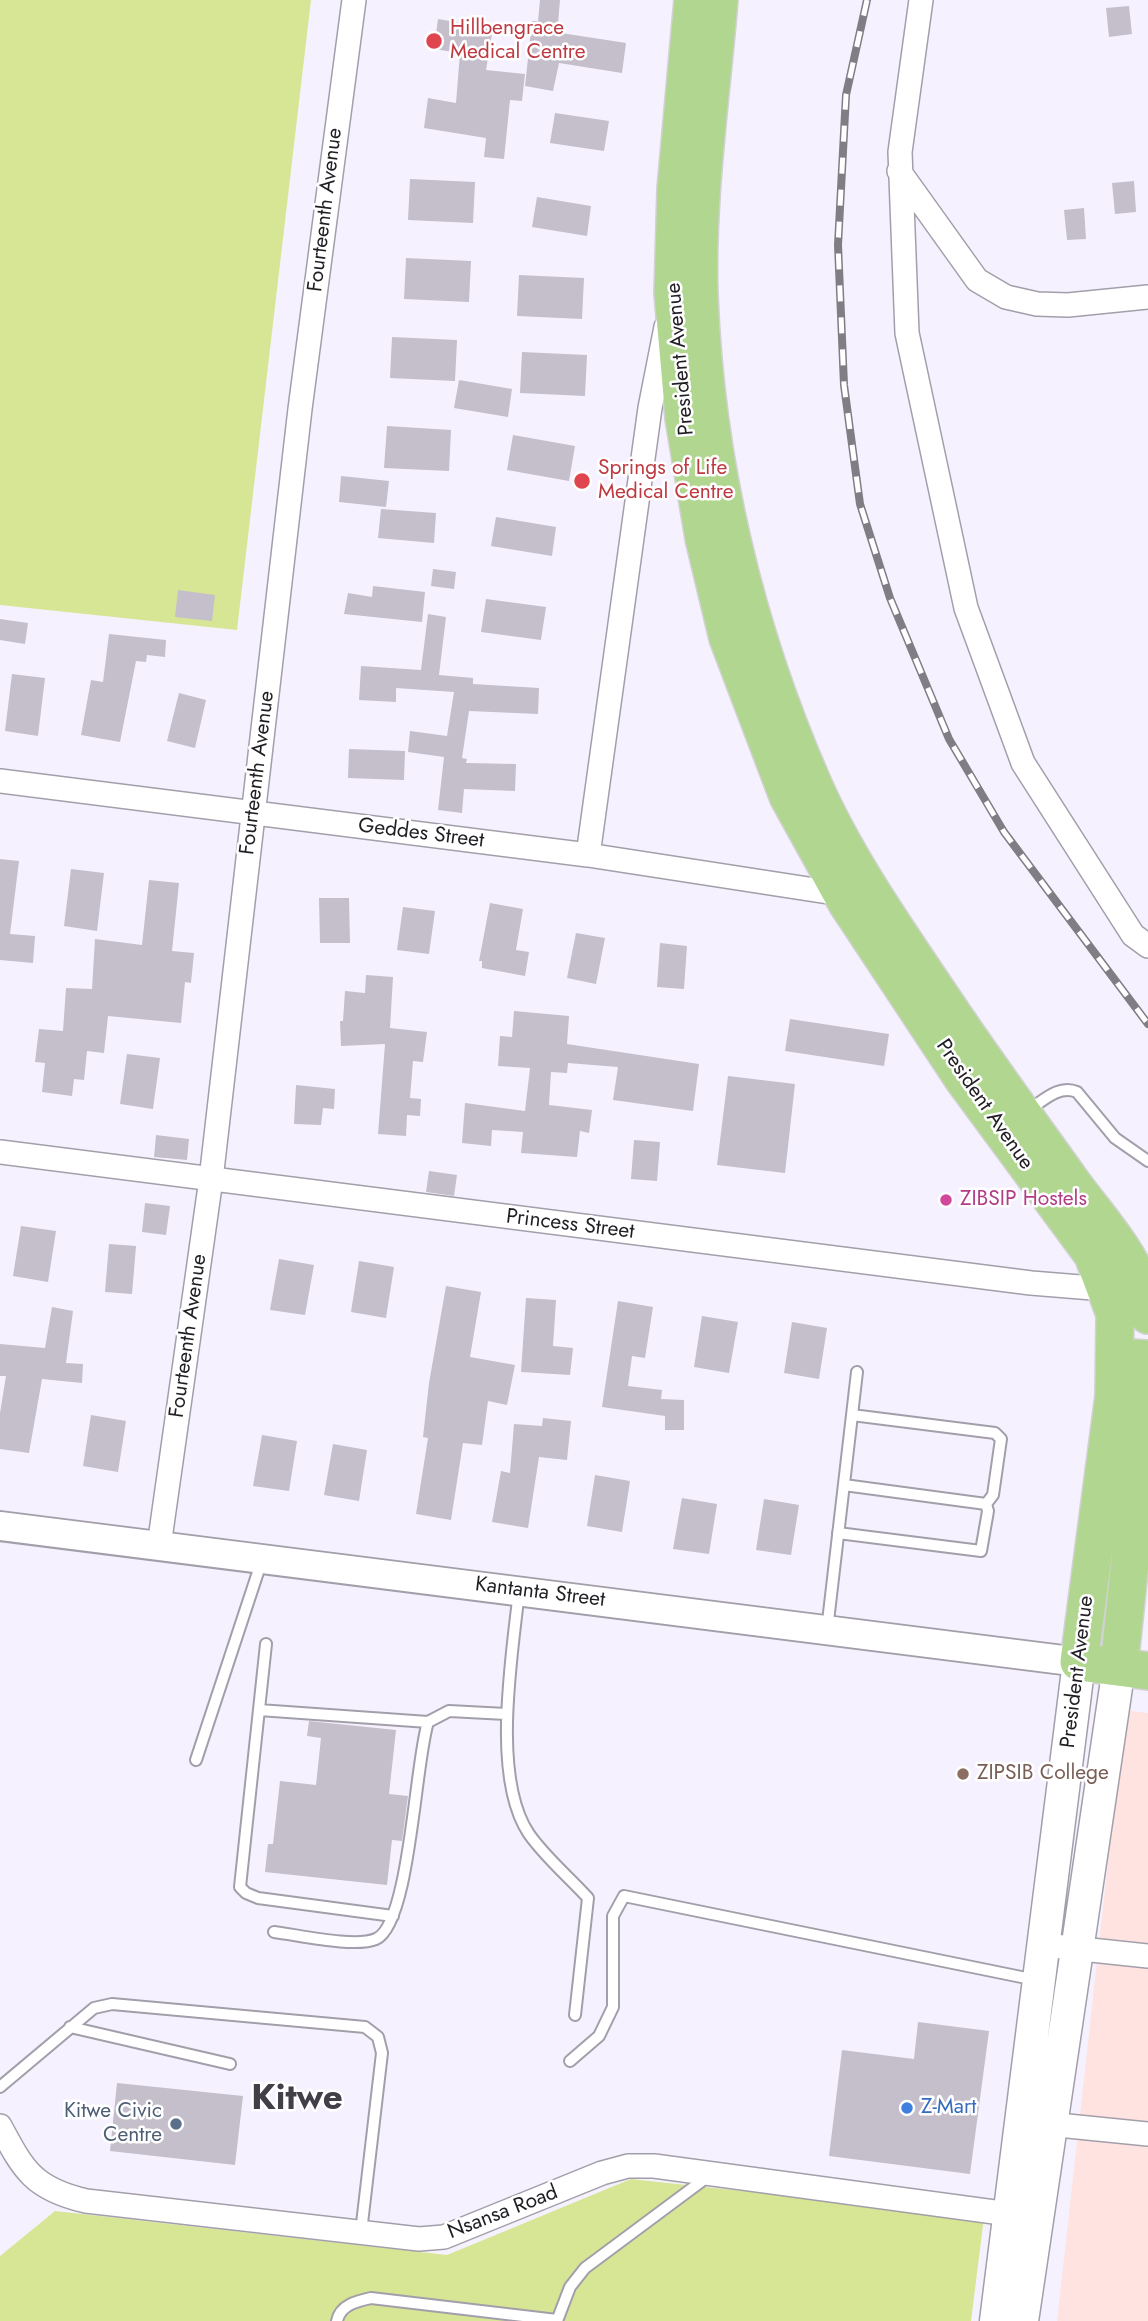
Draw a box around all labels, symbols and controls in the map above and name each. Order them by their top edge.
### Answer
place label: Hillbengrace Medical Centre [450,16,585,66]
marker: Hillbengrace Medical Centre [424,31,444,51]
street label: Fourteenth Avenue [303,127,349,293]
street label: President Avenue [662,282,700,436]
place label: Springs of Life Medical Centre [598,456,733,506]
marker: Springs of Life Medical Centre [572,471,592,491]
street label: Fourteenth Avenue [235,690,281,856]
street label: Geddes Street [357,814,485,854]
street label: President Avenue [930,1035,1038,1175]
place label: ZIBSIP Hostels [960,1187,1087,1213]
marker: ZIBSIP Hostels [938,1192,954,1208]
street label: Princess Street [504,1205,636,1245]
street label: Fourteenth Avenue [165,1253,213,1419]
street label: Kantanta Street [474,1573,606,1613]
street label: President Avenue [1056,1594,1100,1750]
place label: ZIPSIB College [977,1761,1109,1787]
marker: ZIPSIB College [955,1766,971,1782]
district label: Kitwe [251,2080,343,2122]
place label: Z-Mart [921,2095,976,2121]
place label: Kitwe Civic Centre [64,2099,162,2149]
marker: Z-Mart [899,2100,915,2116]
marker: Kitwe Civic Centre [168,2116,184,2132]
street label: Nsansa Road [444,2180,562,2246]

